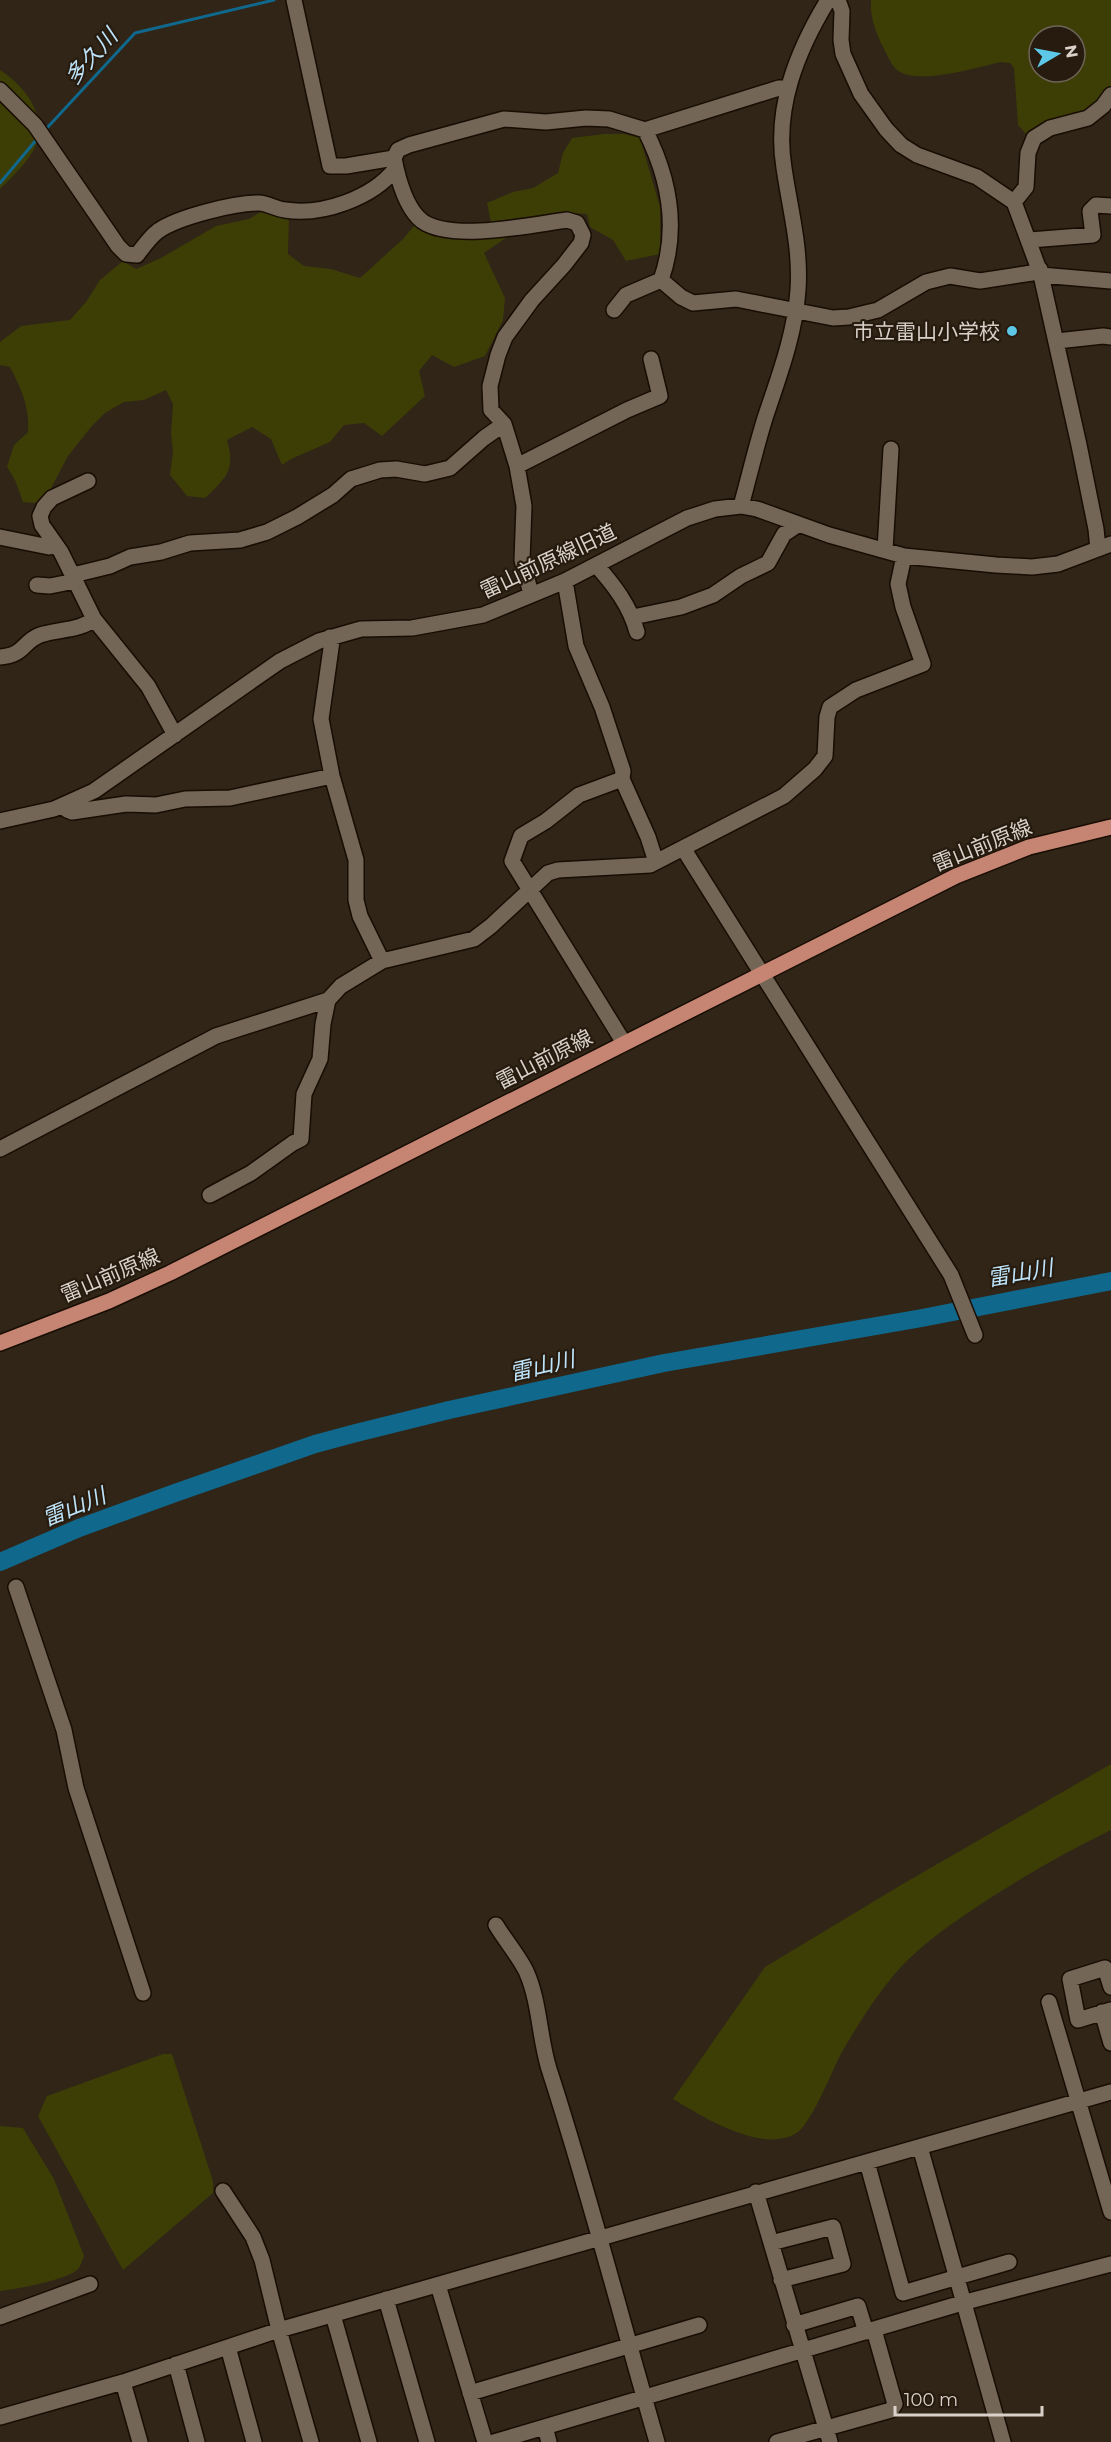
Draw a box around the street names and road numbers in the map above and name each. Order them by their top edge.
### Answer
street label: 雷山前原線旧道 [476,519,620,603]
street label: 雷山前原線 [929,814,1035,876]
street label: 雷山前原線 [492,1024,596,1094]
street label: 雷山前原線 [57,1243,163,1307]

